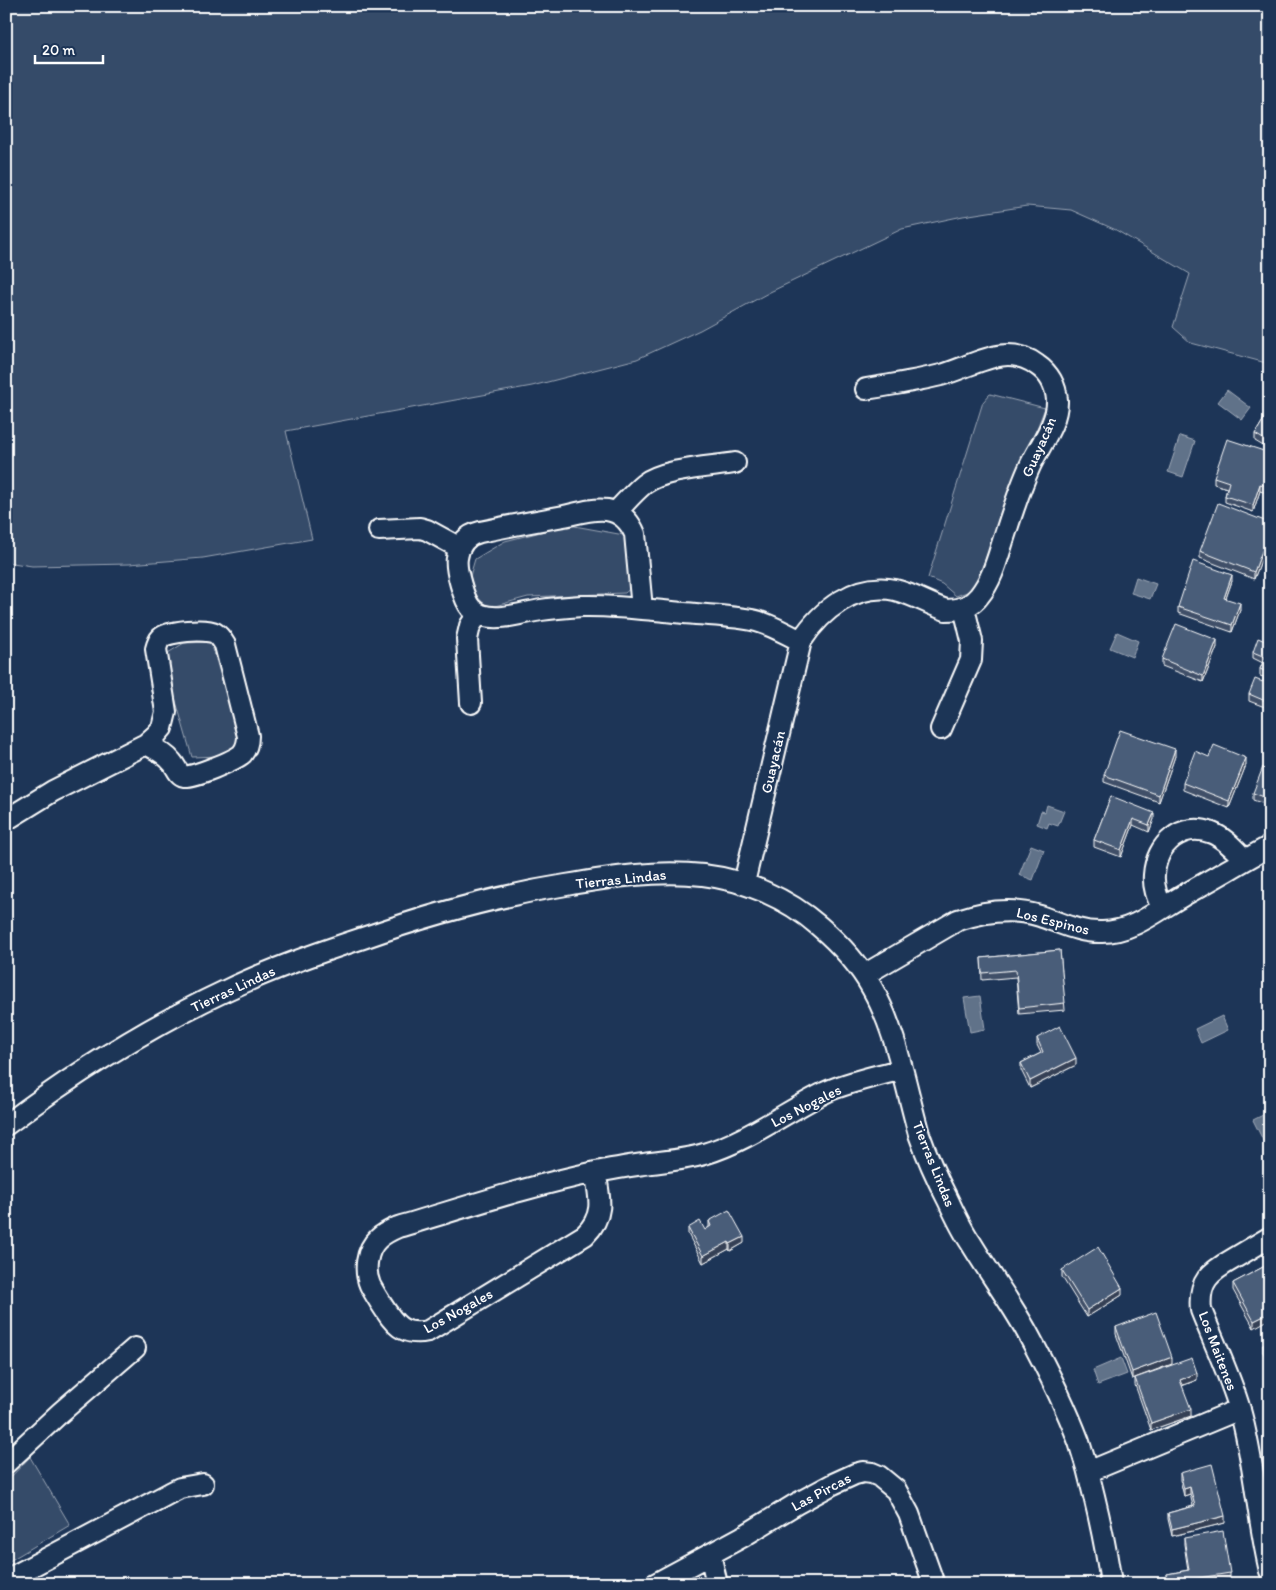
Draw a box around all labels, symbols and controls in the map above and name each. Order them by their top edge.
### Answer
scale bar [35,32,102,64]
text: 20 m [42,41,76,59]
street label: Guayacán [1018,414,1060,480]
street label: Guayacán [757,728,789,795]
street label: Tierras Lindas [575,865,667,893]
street label: Los Espinos [1015,903,1092,939]
street label: Tierras Lindas [188,962,278,1016]
street label: Los Nogales [768,1080,844,1131]
street label: Tierras Lindas [909,1118,959,1210]
street label: Los Nogales [420,1284,496,1337]
street label: Los Maitenes [1195,1309,1242,1394]
street label: Las Pircas [788,1469,854,1515]

